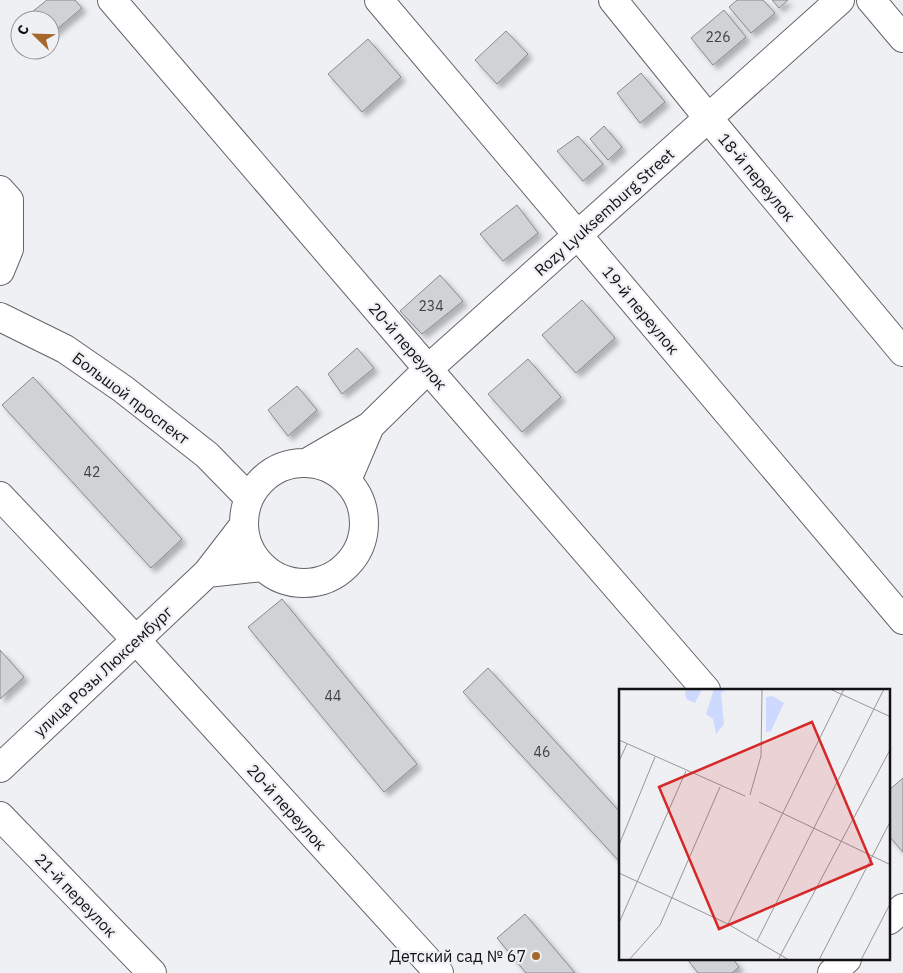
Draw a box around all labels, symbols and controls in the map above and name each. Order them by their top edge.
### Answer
north arrow [10,10,60,60]
text: С [13,22,33,38]
house number: 226 [705,28,731,46]
street label: 18-й переулок [714,129,800,225]
street label: Rozy Lyuksemburg Street [530,144,678,280]
street label: 19-й переулок [598,262,684,358]
house number: 234 [418,297,444,315]
street label: 20-й переулок [365,298,452,394]
street label: Большой проспект [69,348,194,449]
house number: 42 [84,463,100,481]
street label: улица Розы Люксембург [29,601,177,741]
house number: 44 [325,687,341,705]
inset map [619,689,890,960]
house number: 46 [534,743,550,761]
street label: 20-й переулок [243,760,331,854]
street label: 21-й переулок [31,849,121,941]
place label: Детский сад № 67 [389,946,526,966]
marker: Детский сад № 67 [530,950,542,962]

